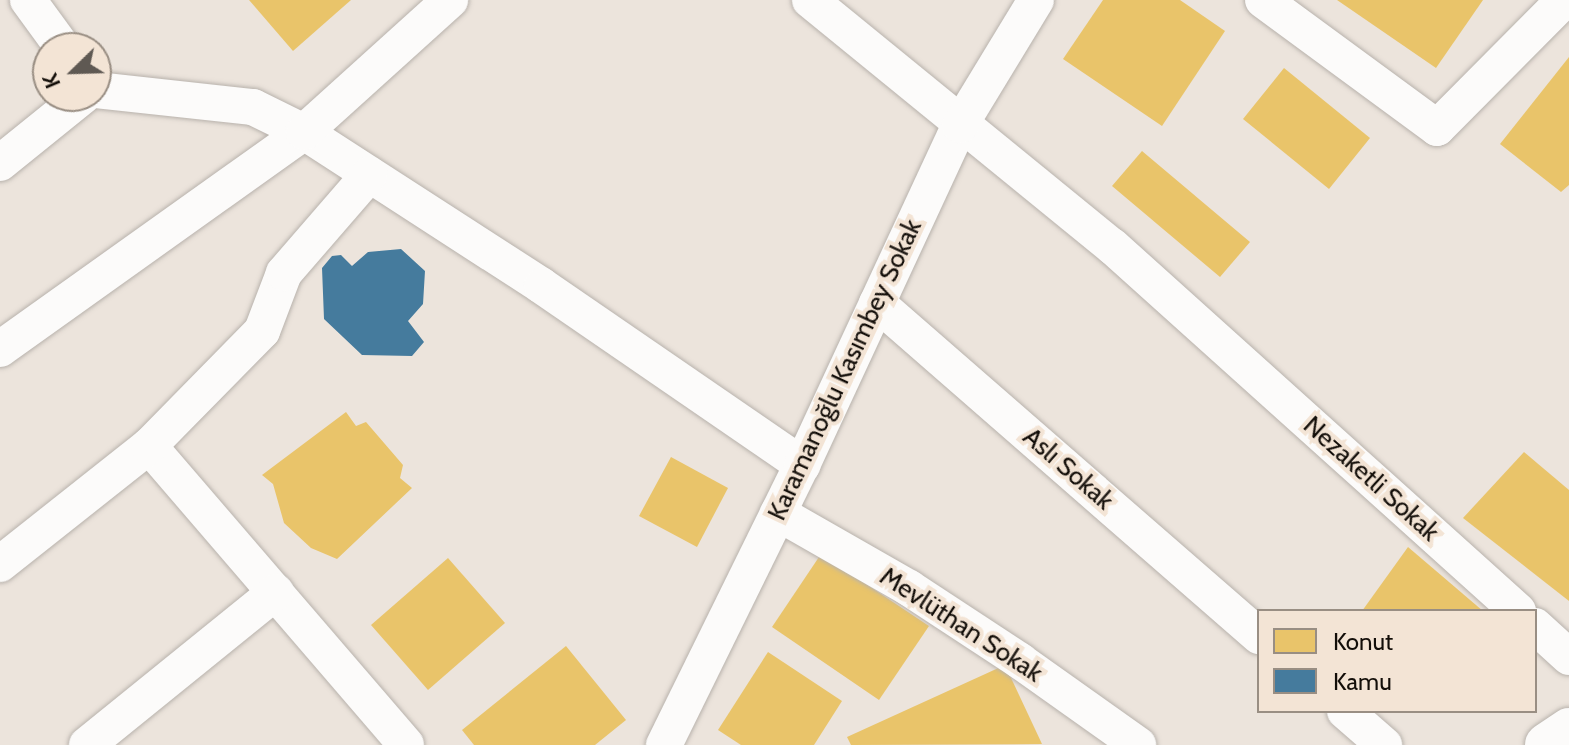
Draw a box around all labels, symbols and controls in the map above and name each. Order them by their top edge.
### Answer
north arrow [32,32,112,112]
text: K [36,69,66,92]
street label: Karamanoğlu Kasımbey Sokak [761,215,929,525]
street label: Nezaketli Sokak [1297,410,1445,548]
street label: Aslı Sokak [1016,421,1120,517]
street label: Mevlüthan Sokak [874,561,1048,689]
legend [1257,609,1537,713]
text: Konut [1333,627,1393,656]
text: Kamu [1333,667,1392,696]

